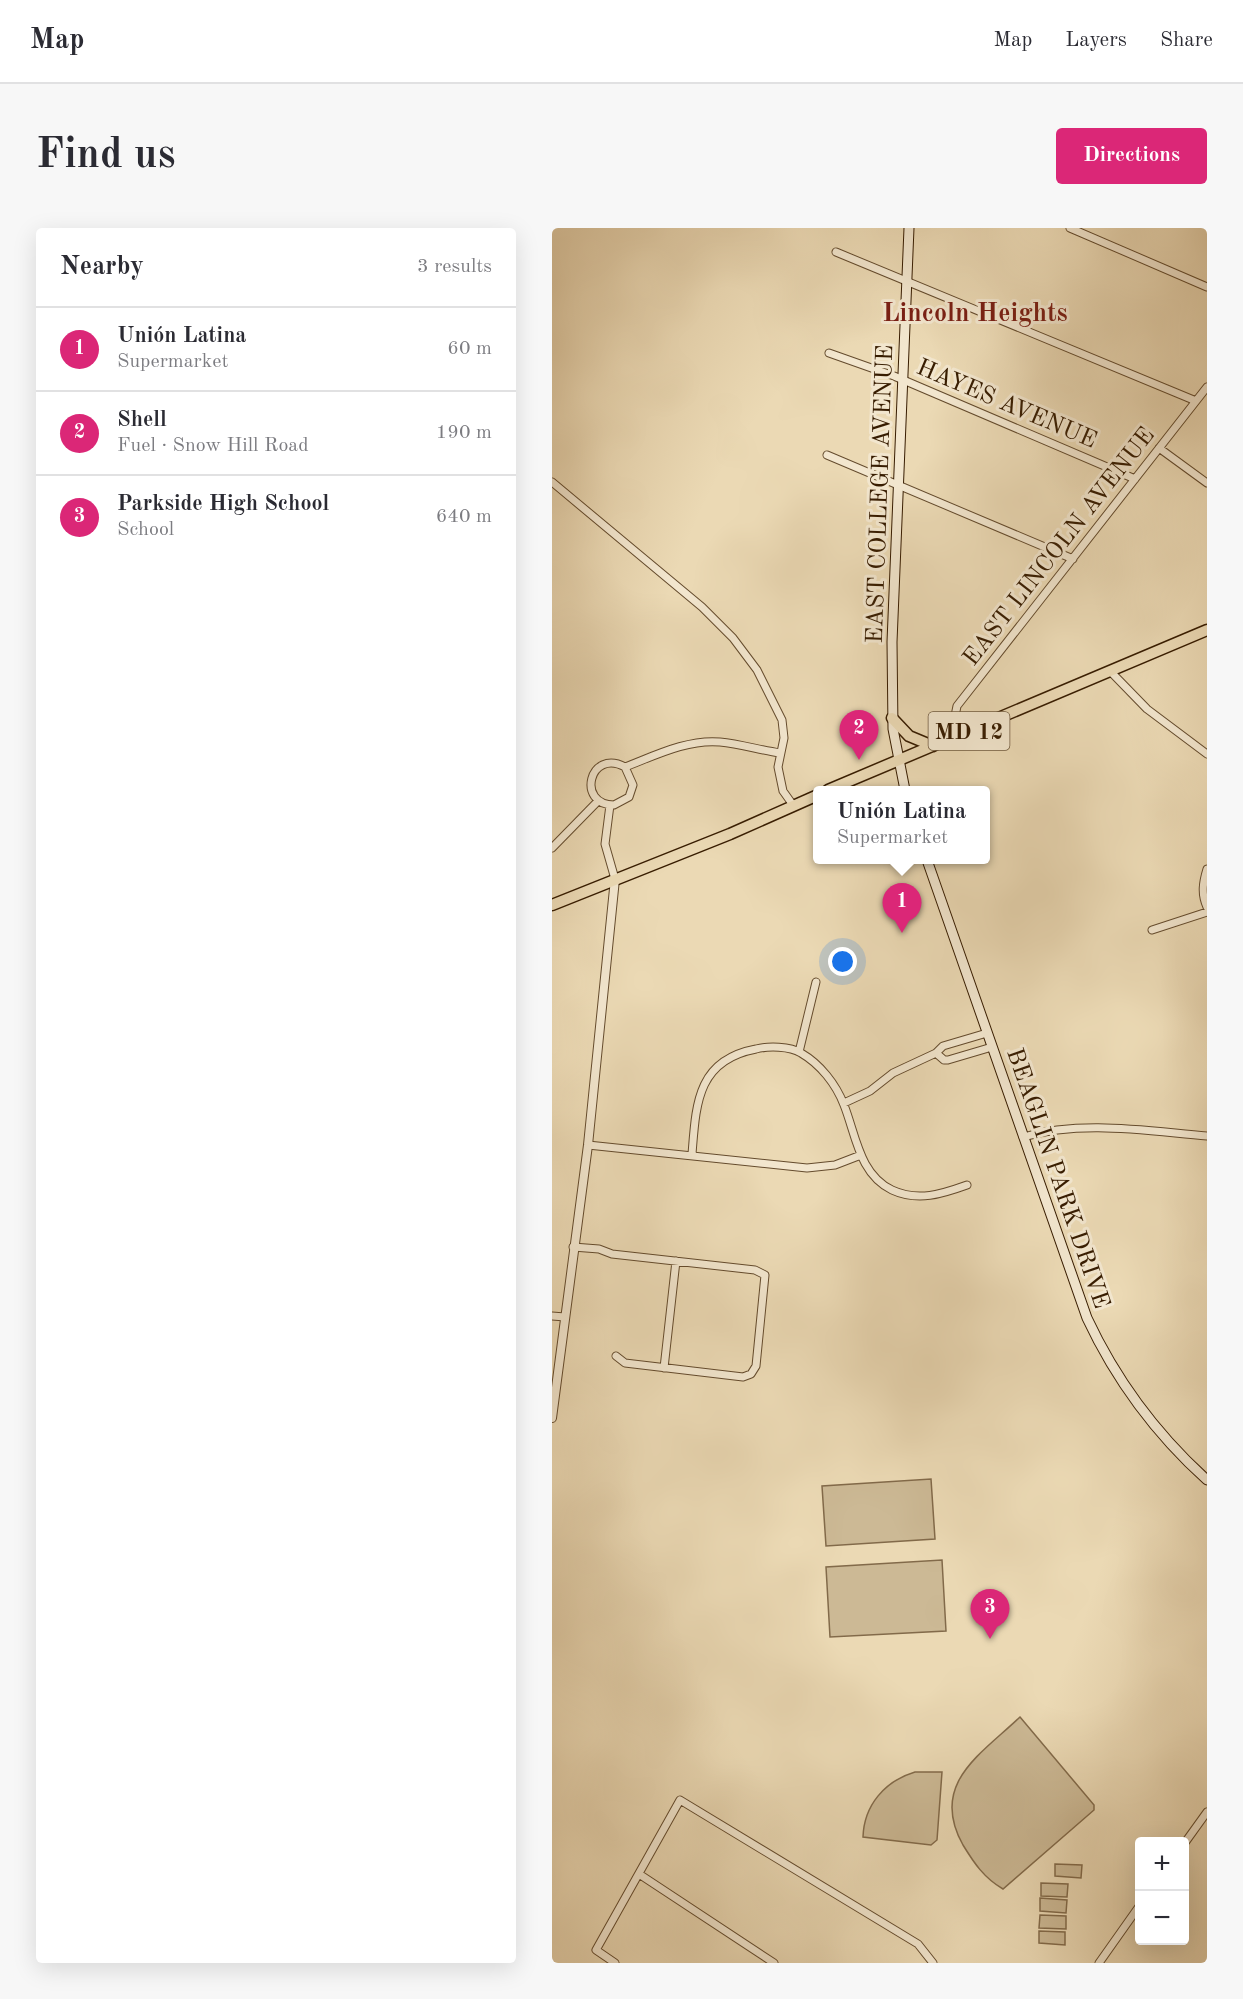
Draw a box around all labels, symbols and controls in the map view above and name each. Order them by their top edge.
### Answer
text: Map [30,27,84,55]
text: Map [993,30,1032,51]
text: Layers [1065,30,1127,51]
text: Share [1160,30,1213,51]
button: Directions [1056,128,1207,184]
text: Find us [36,135,175,177]
text: Nearby [60,254,144,280]
text: 3 results [417,257,492,277]
district label: Lincoln Heights [882,301,1068,327]
text: Unión Latina [117,325,247,347]
text: 1 [74,339,85,359]
text: 60 m [447,339,492,359]
street label: EAST COLLEGE AVENUE [864,344,898,644]
text: Supermarket [117,352,228,372]
street label: HAYES AVENUE [913,356,1100,454]
text: Shell [117,409,167,431]
text: 2 [74,423,85,443]
text: 190 m [436,423,492,443]
street label: EAST LINCOLN AVENUE [959,424,1160,671]
text: Fuel · Snow Hill Road [117,436,309,456]
text: Parkside High School [117,493,329,515]
text: 3 [74,507,85,527]
text: 640 m [436,507,492,527]
text: School [117,520,174,540]
pin: 2 [840,710,878,760]
road number: MD 12 [928,712,1010,750]
popup [813,786,990,864]
text: Unión Latina [837,801,966,823]
text: Supermarket [837,828,948,848]
pin: 1 [882,884,922,933]
your location [828,947,857,976]
street label: BEAGLIN PARK DRIVE [1001,1045,1113,1312]
pin: 3 [970,1590,1010,1639]
map controls [1135,1837,1189,1945]
button: + [1135,1837,1189,1891]
button: − [1135,1891,1189,1945]

